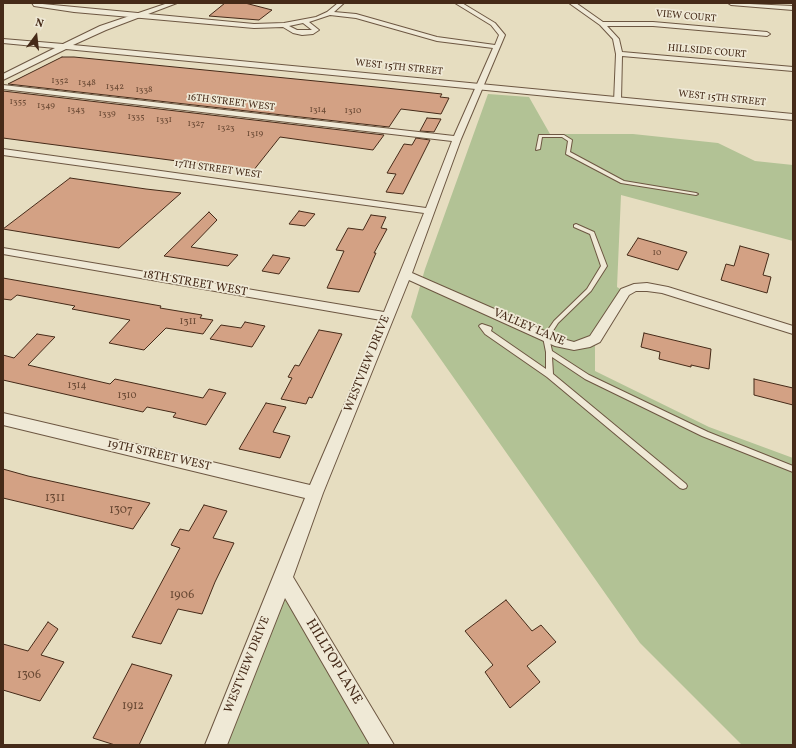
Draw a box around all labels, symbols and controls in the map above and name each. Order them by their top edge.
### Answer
street label: VIEW COURT [655,8,717,26]
north arrow [16,16,56,56]
text: N [33,16,45,32]
street label: HILLSIDE COURT [667,43,747,61]
street label: WEST 15TH STREET [355,57,443,79]
house number: 1352 [51,76,69,86]
house number: 1348 [78,78,96,88]
house number: 1342 [106,82,124,92]
house number: 1338 [135,85,153,95]
street label: WEST 15TH STREET [678,88,766,110]
street label: 16TH STREET WEST [186,92,276,114]
house number: 1355 [10,97,26,107]
house number: 1349 [37,101,55,111]
house number: 1343 [67,105,85,115]
house number: 1314 [310,105,326,115]
house number: 1310 [344,106,362,116]
house number: 1339 [98,109,116,119]
house number: 1335 [128,112,144,122]
house number: 1331 [156,115,172,125]
house number: 1327 [187,119,205,129]
house number: 1323 [217,123,235,133]
house number: 1319 [247,129,263,139]
street label: 17TH STREET WEST [174,158,262,182]
house number: 10 [653,248,661,258]
street label: 18TH STREET WEST [142,268,248,300]
street label: VALLEY LANE [491,306,567,350]
street label: WESTVIEW DRIVE [342,314,394,414]
house number: 1311 [180,316,196,328]
house number: 1314 [68,380,86,392]
house number: 1310 [118,390,136,402]
street label: 19TH STREET WEST [106,437,212,475]
house number: 1311 [45,492,65,506]
house number: 1307 [109,504,133,518]
house number: 1906 [170,589,194,603]
street label: WESTVIEW DRIVE [222,615,274,715]
street label: HILLTOP LANE [301,616,365,708]
house number: 1306 [17,669,41,683]
house number: 1912 [122,700,144,714]

